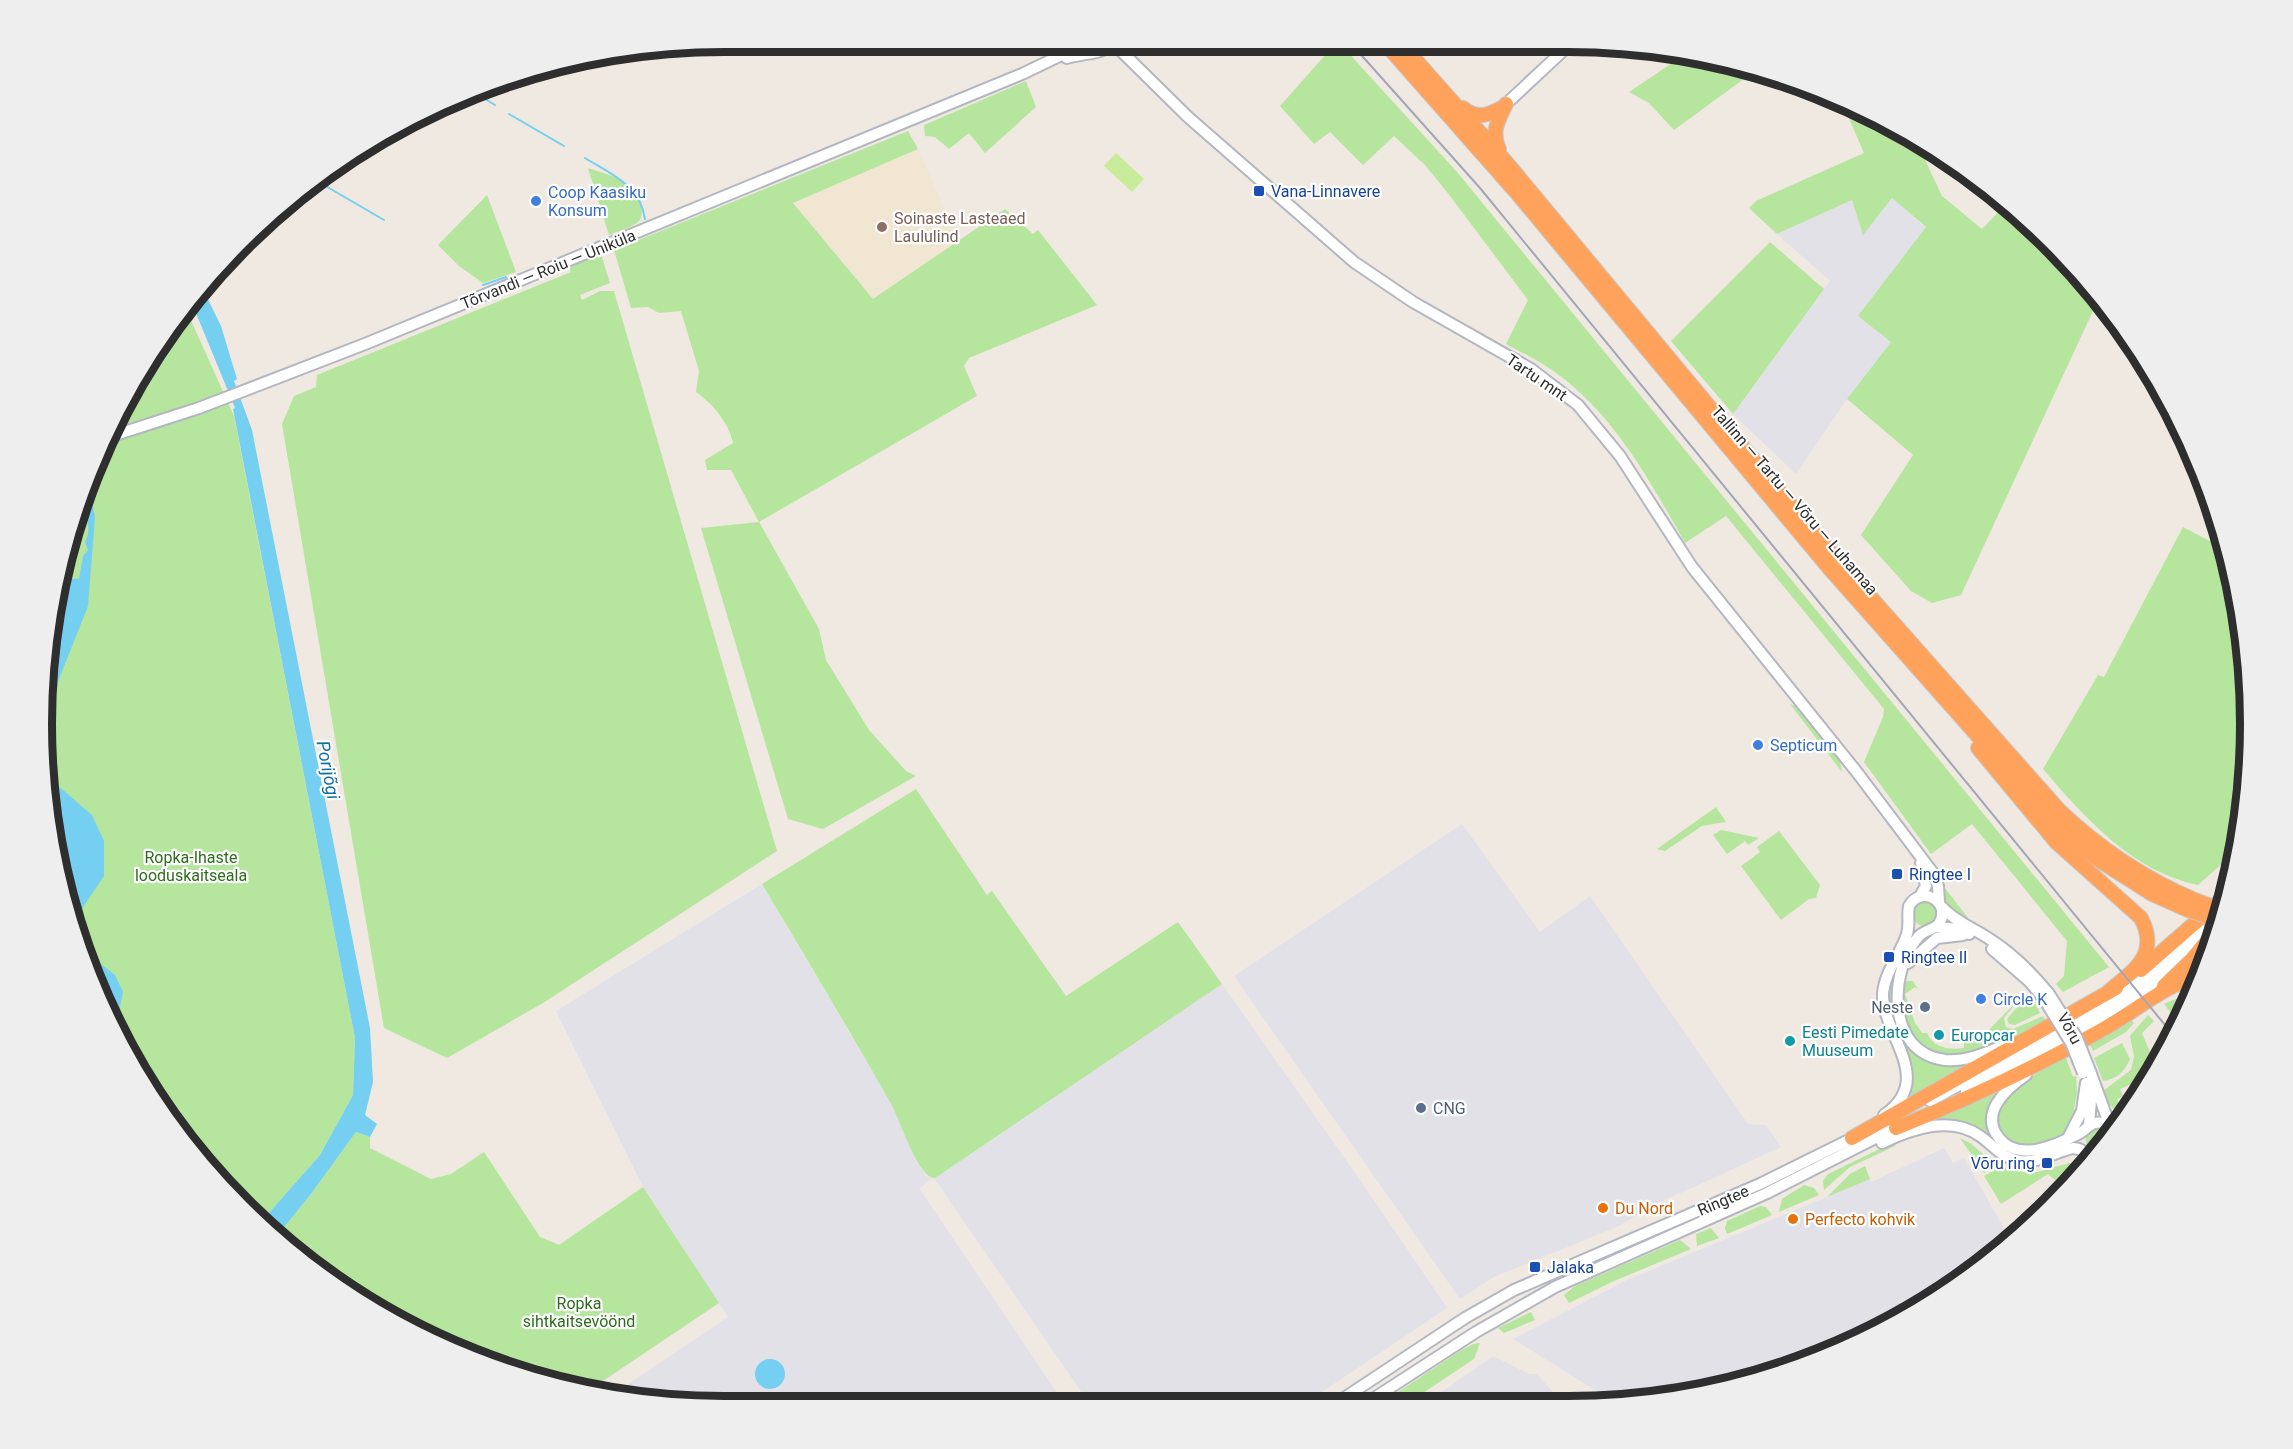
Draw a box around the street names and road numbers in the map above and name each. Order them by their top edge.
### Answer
street label: Tõrvandi — Roiu — Uniküla [458,226,638,313]
street label: Tartu mnt [1503,350,1571,405]
street label: Tallinn — Tartu — Võru — Luhamaa [1707,402,1882,599]
street label: Võru [2053,1009,2086,1047]
street label: Ringtee [1695,1181,1752,1220]

